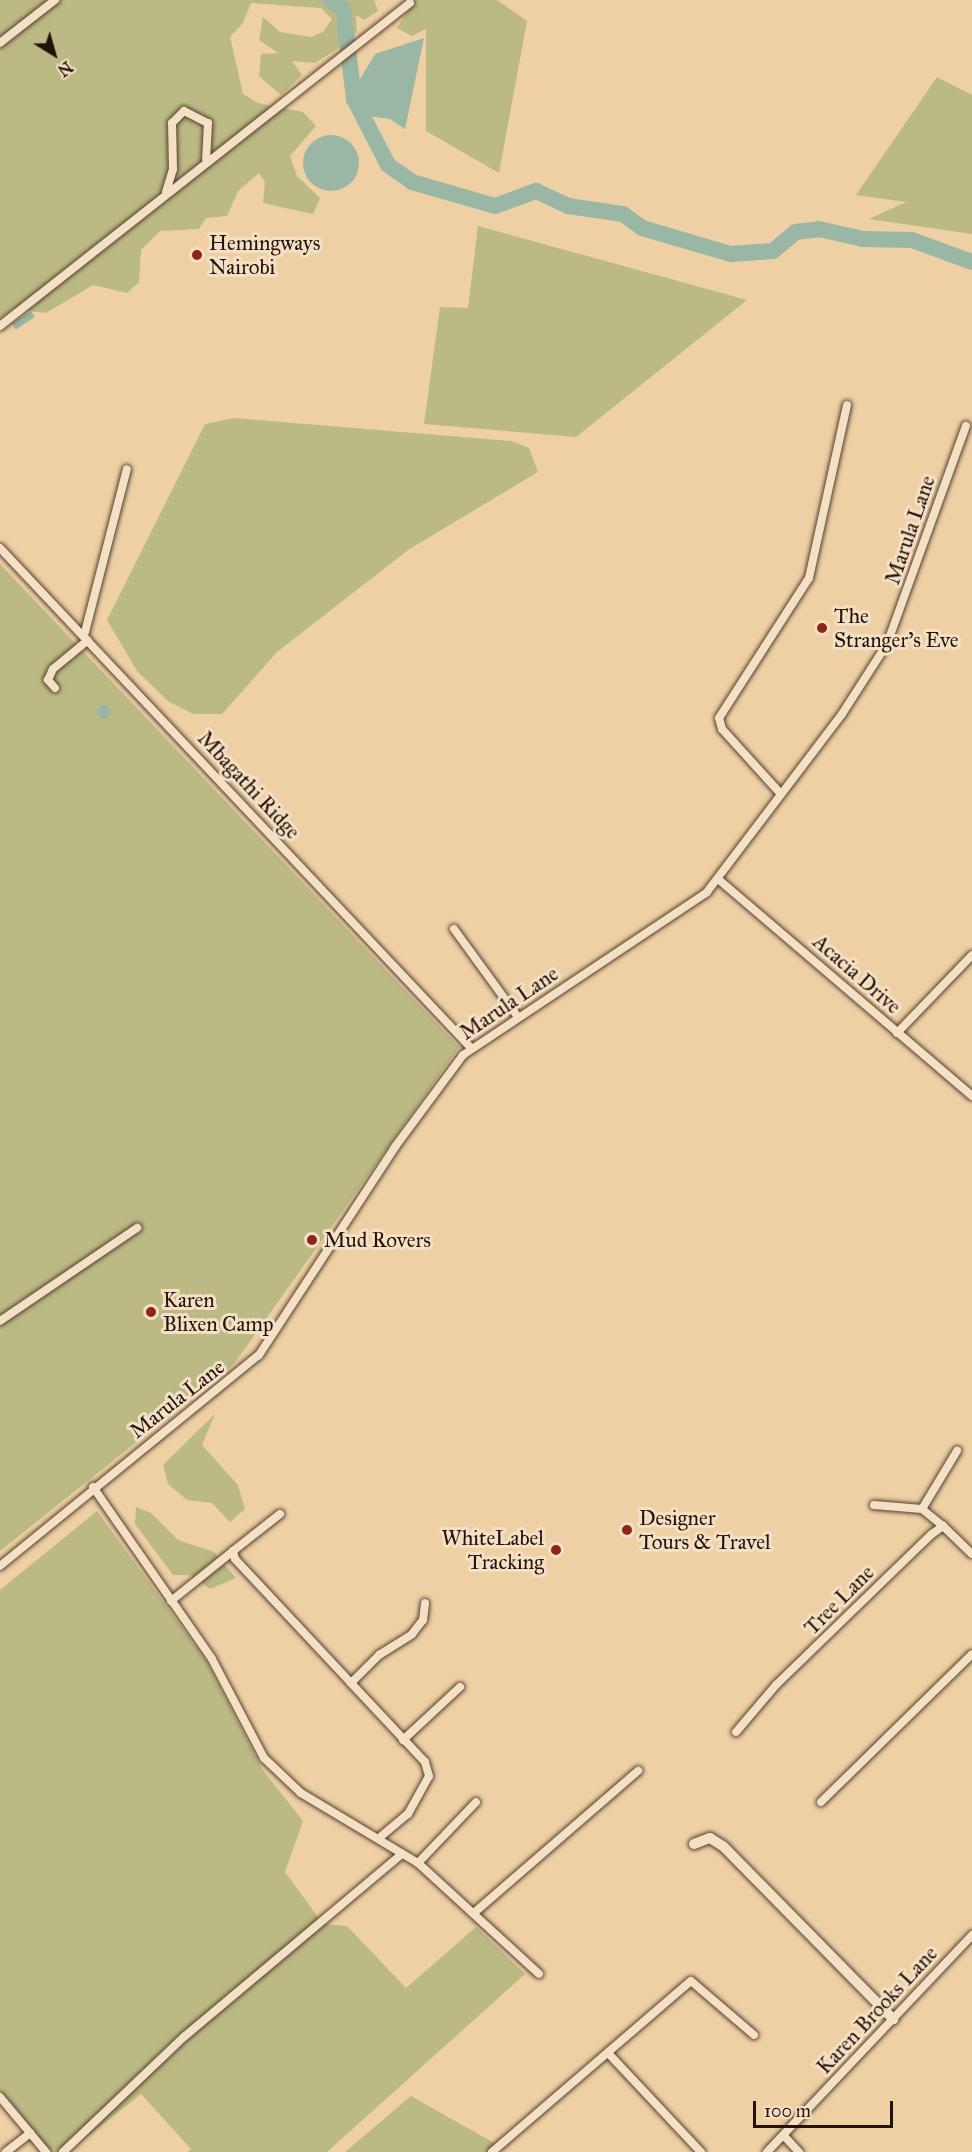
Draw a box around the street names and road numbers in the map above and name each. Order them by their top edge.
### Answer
street label: Marula Lane [880,472,940,588]
street label: Mbagathi Ridge [193,726,305,844]
street label: Acacia Drive [808,929,906,1019]
street label: Marula Lane [455,961,563,1045]
street label: Marula Lane [125,1354,229,1444]
street label: Tree Lane [799,1560,879,1640]
street label: Karen Brooks Lane [811,1941,943,2079]

